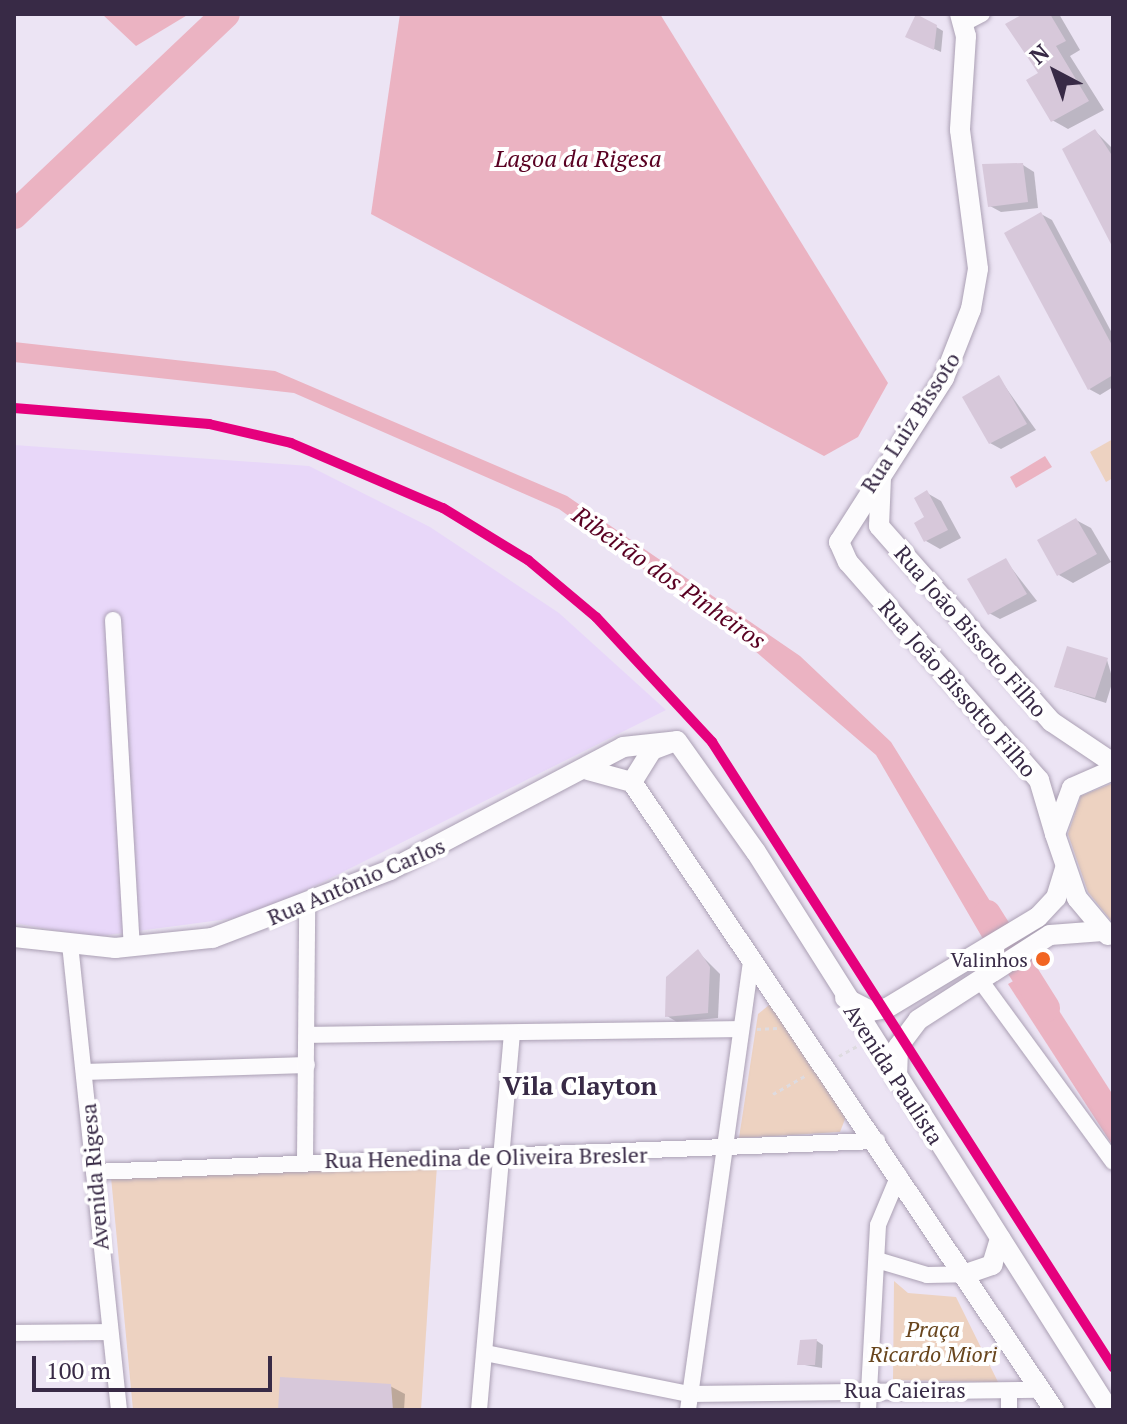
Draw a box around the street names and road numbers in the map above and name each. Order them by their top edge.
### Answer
street label: Rua Luiz Bissoto [855,347,965,497]
street label: Rua João Bissoto Filho [889,540,1053,722]
street label: Rua João Bissotto Filho [874,594,1042,782]
street label: Rua Antônio Carlos [263,832,449,930]
street label: Avenida Paulista [839,999,949,1149]
street label: Avenida Rigesa [74,1102,114,1252]
street label: Rua Henedina de Oliveira Bresler [324,1141,648,1173]
street label: Rua Caieiras [844,1377,966,1403]

